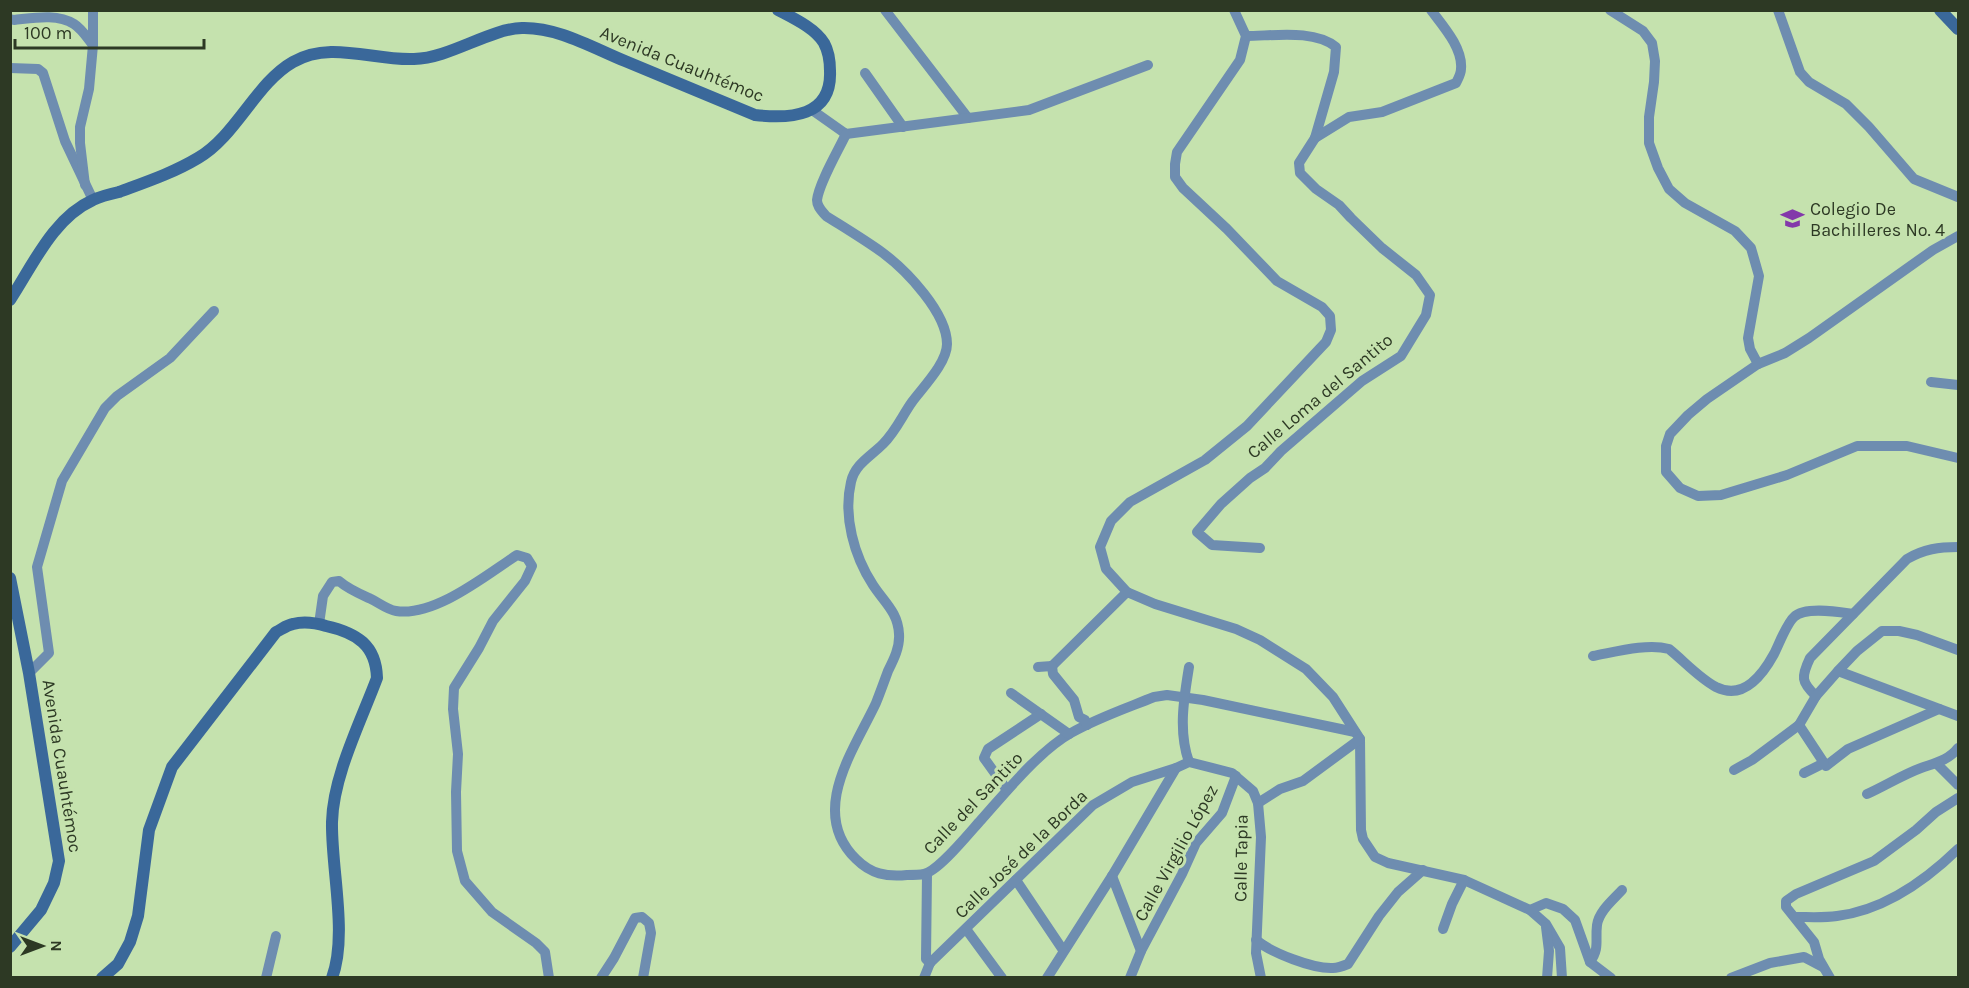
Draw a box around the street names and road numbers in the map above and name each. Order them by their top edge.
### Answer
street label: Avenida Cuauhtémoc [597,21,767,107]
street label: Calle Loma del Santito [1243,329,1397,463]
street label: Avenida Cuauhtémoc [37,678,87,854]
street label: Calle del Santito [918,747,1028,859]
street label: Calle Virgilio López [1129,781,1223,925]
street label: Calle José de la Borda [950,785,1092,923]
street label: Calle Tapia [1229,814,1253,902]

